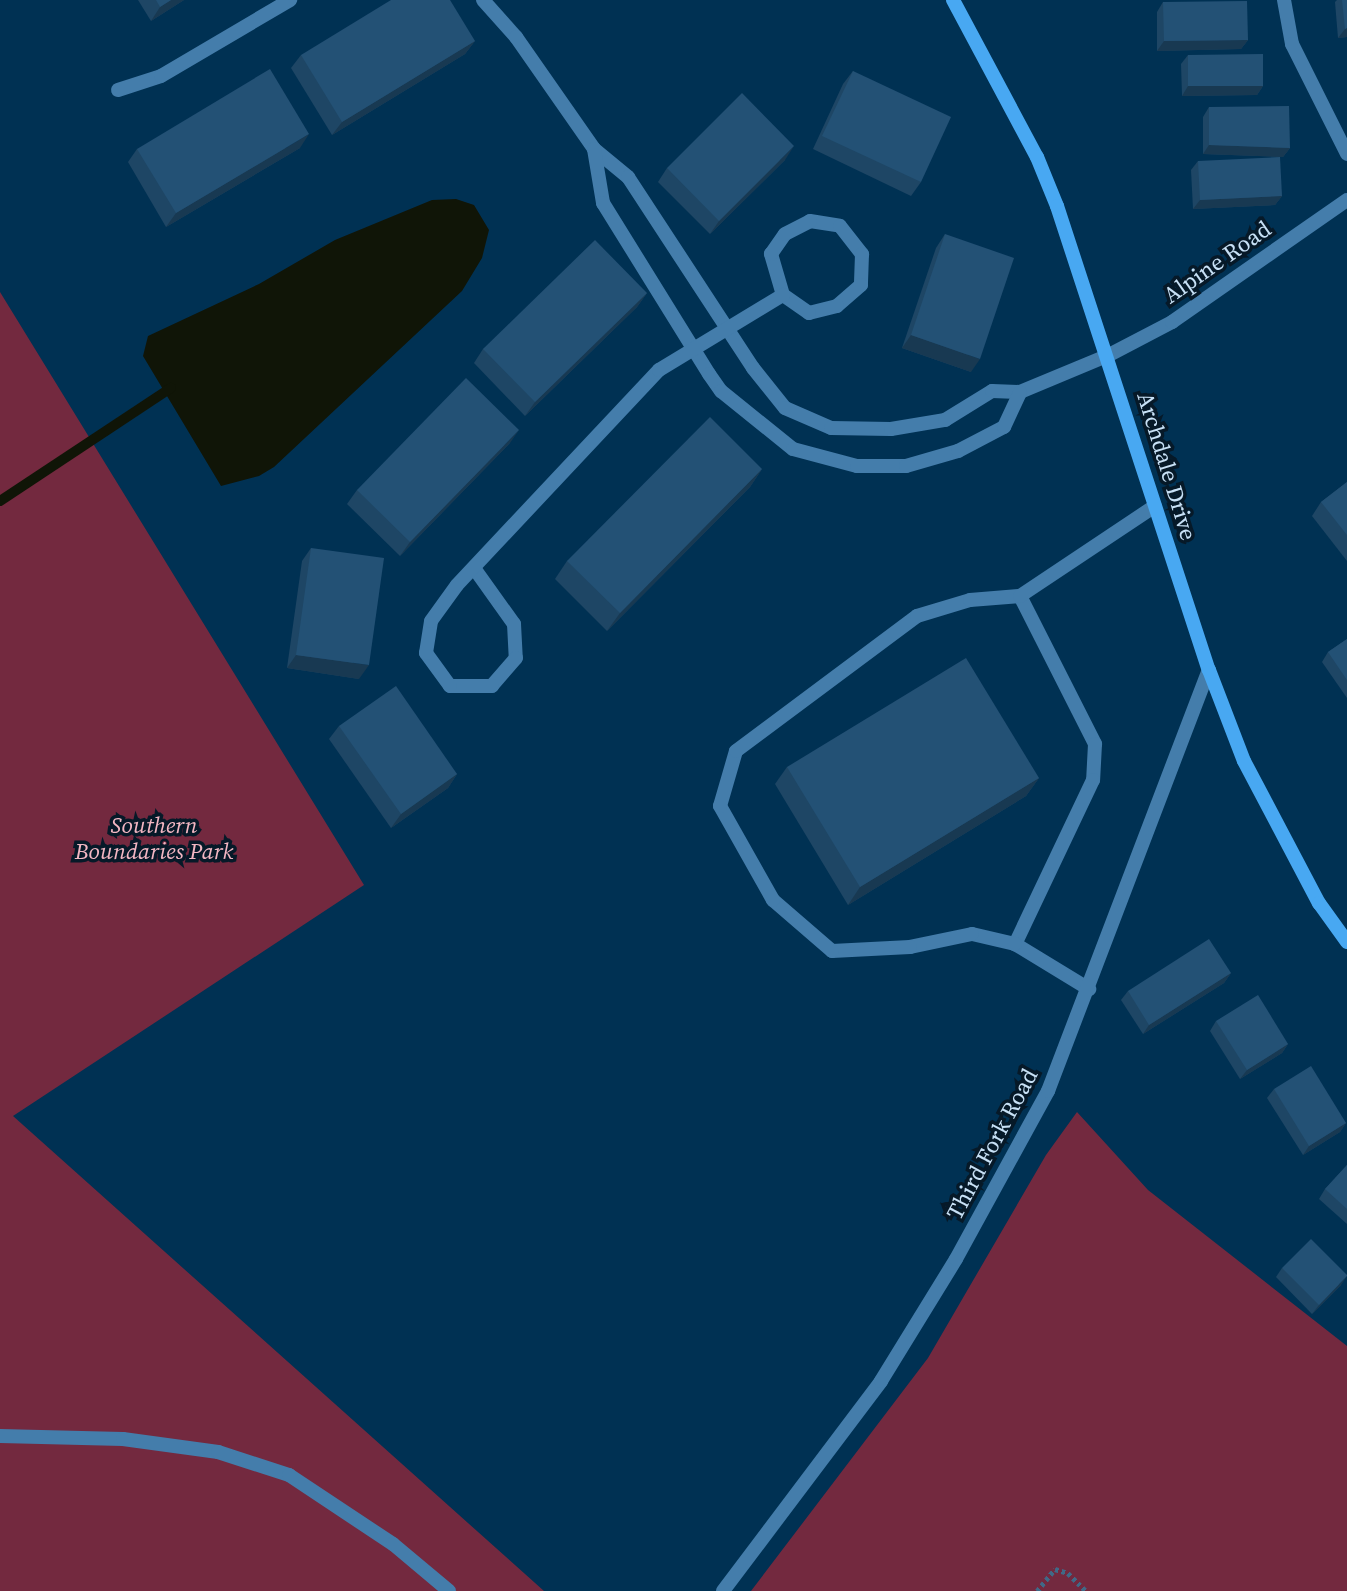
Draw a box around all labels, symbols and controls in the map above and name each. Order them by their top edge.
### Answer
street label: Alpine Road [1158,215,1276,309]
street label: Archdale Drive [1131,389,1203,543]
park label: Southern Boundaries Park [75,811,233,865]
street label: Third Fork Road [941,1064,1043,1224]

